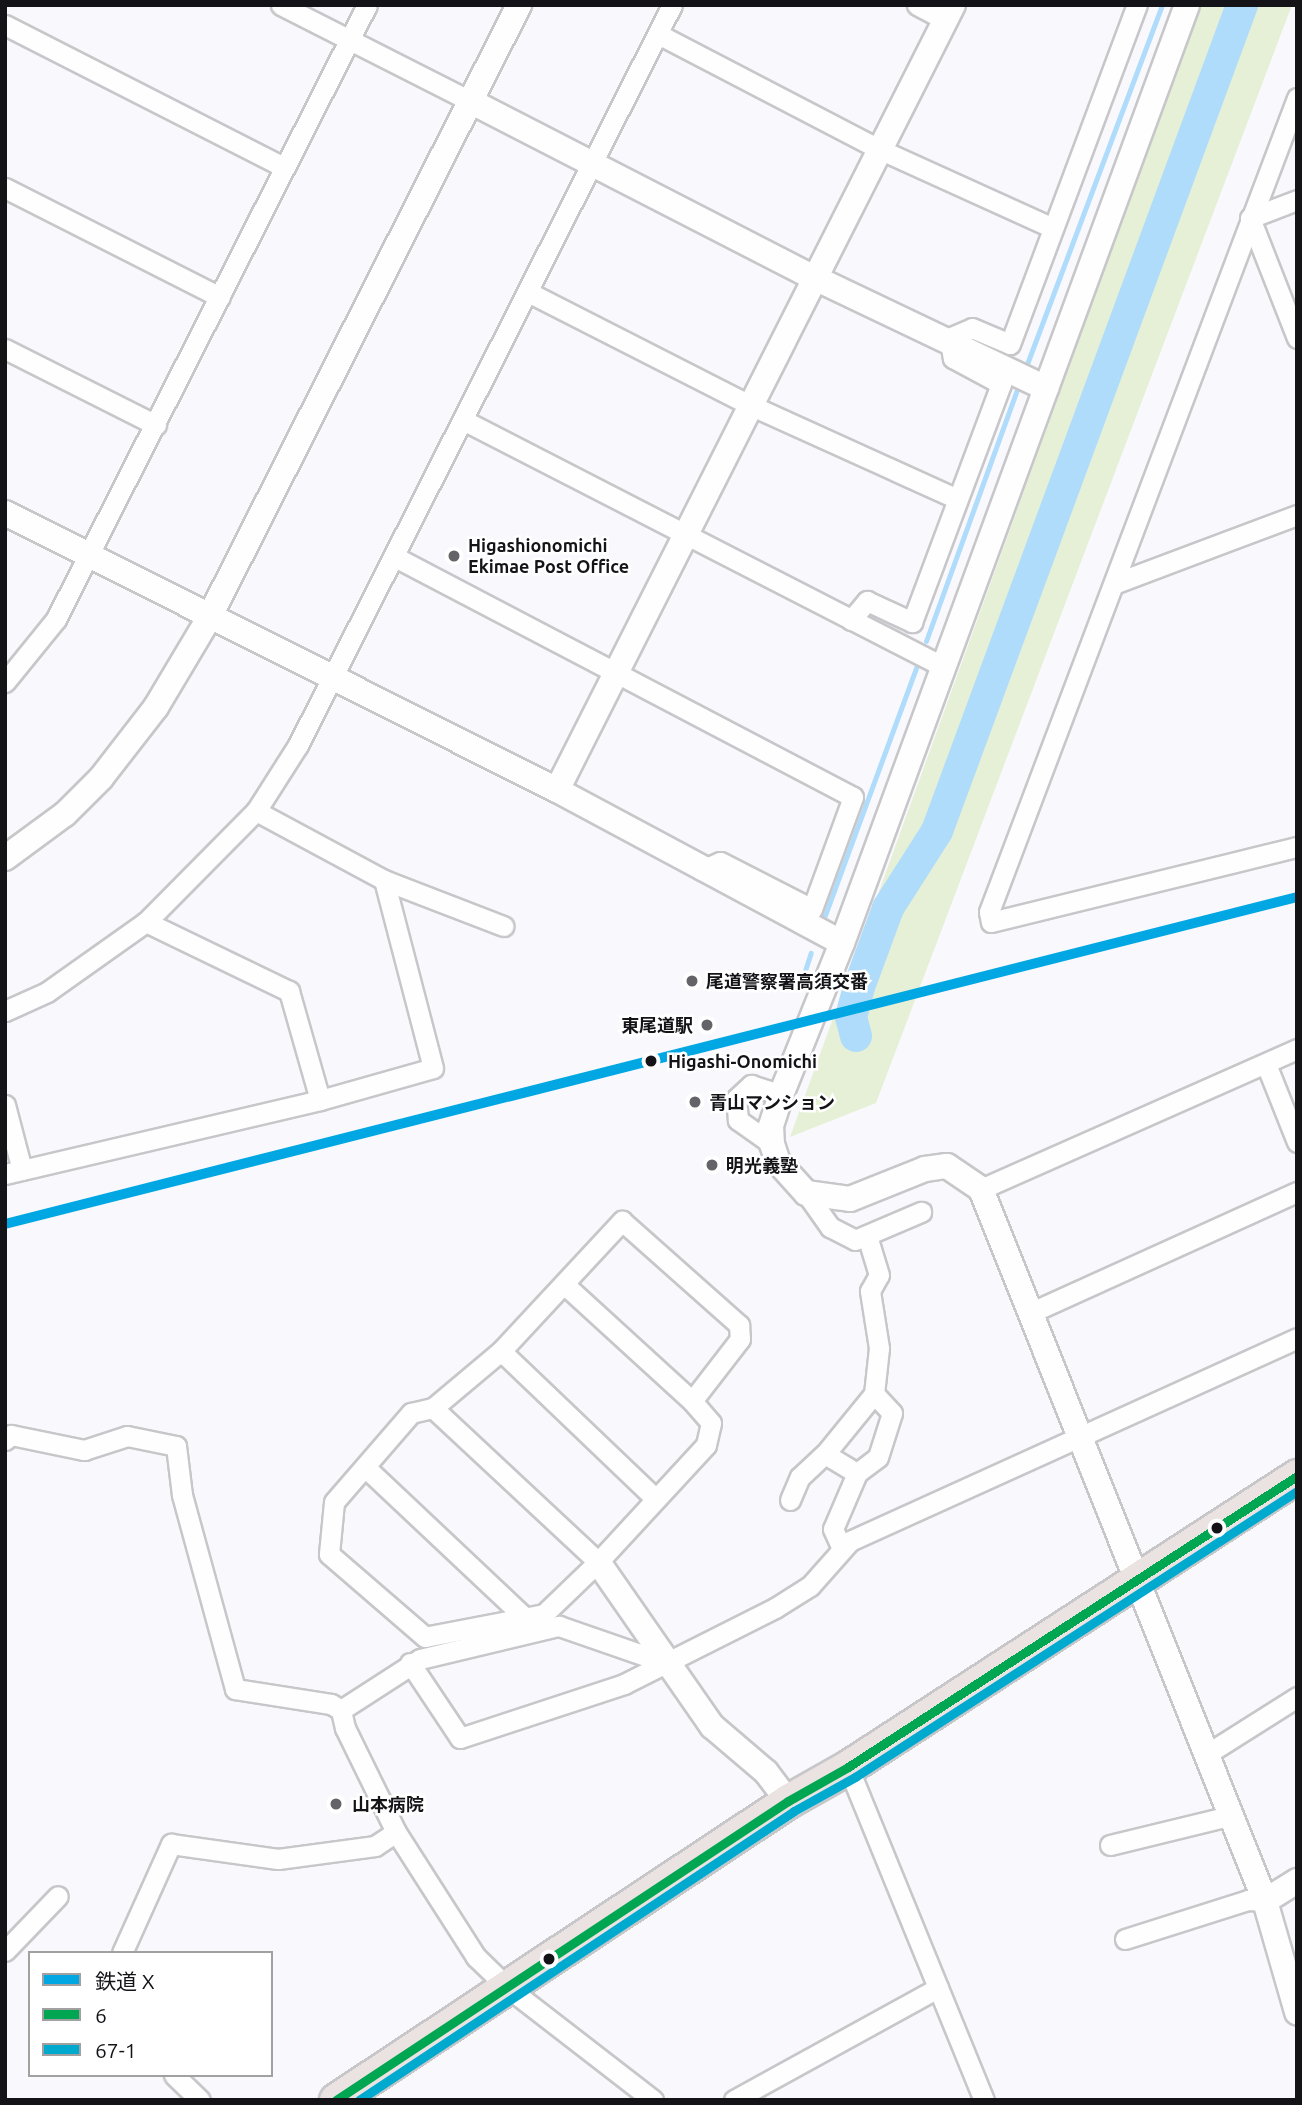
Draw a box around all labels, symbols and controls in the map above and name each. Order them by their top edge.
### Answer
place label: Higashionomichi Ekimae Post Office [468,535,629,578]
marker: Higashionomichi Ekimae Post Office [446,548,462,564]
place label: 尾道警察署高須交番 [706,970,868,992]
marker: 尾道警察署高須交番 [684,973,700,989]
place label: 東尾道駅 [621,1014,693,1036]
marker: 東尾道駅 [699,1017,715,1033]
marker: Higashi-Onomichi [640,1050,662,1072]
place label: Higashi-Onomichi [668,1050,817,1072]
place label: 青山マンション [709,1091,835,1113]
marker: 青山マンション [687,1094,703,1110]
place label: 明光義塾 [726,1154,798,1176]
marker: 明光義塾 [704,1157,720,1173]
unlabelled marker [1210,1521,1224,1535]
place label: 山本病院 [352,1793,424,1815]
marker: 山本病院 [326,1794,346,1814]
legend [28,1951,273,2077]
unlabelled marker [542,1952,556,1966]
text: 鉄道 X [95,1969,155,1993]
text: 6 [95,2003,107,2027]
text: 67-1 [95,2038,137,2062]

